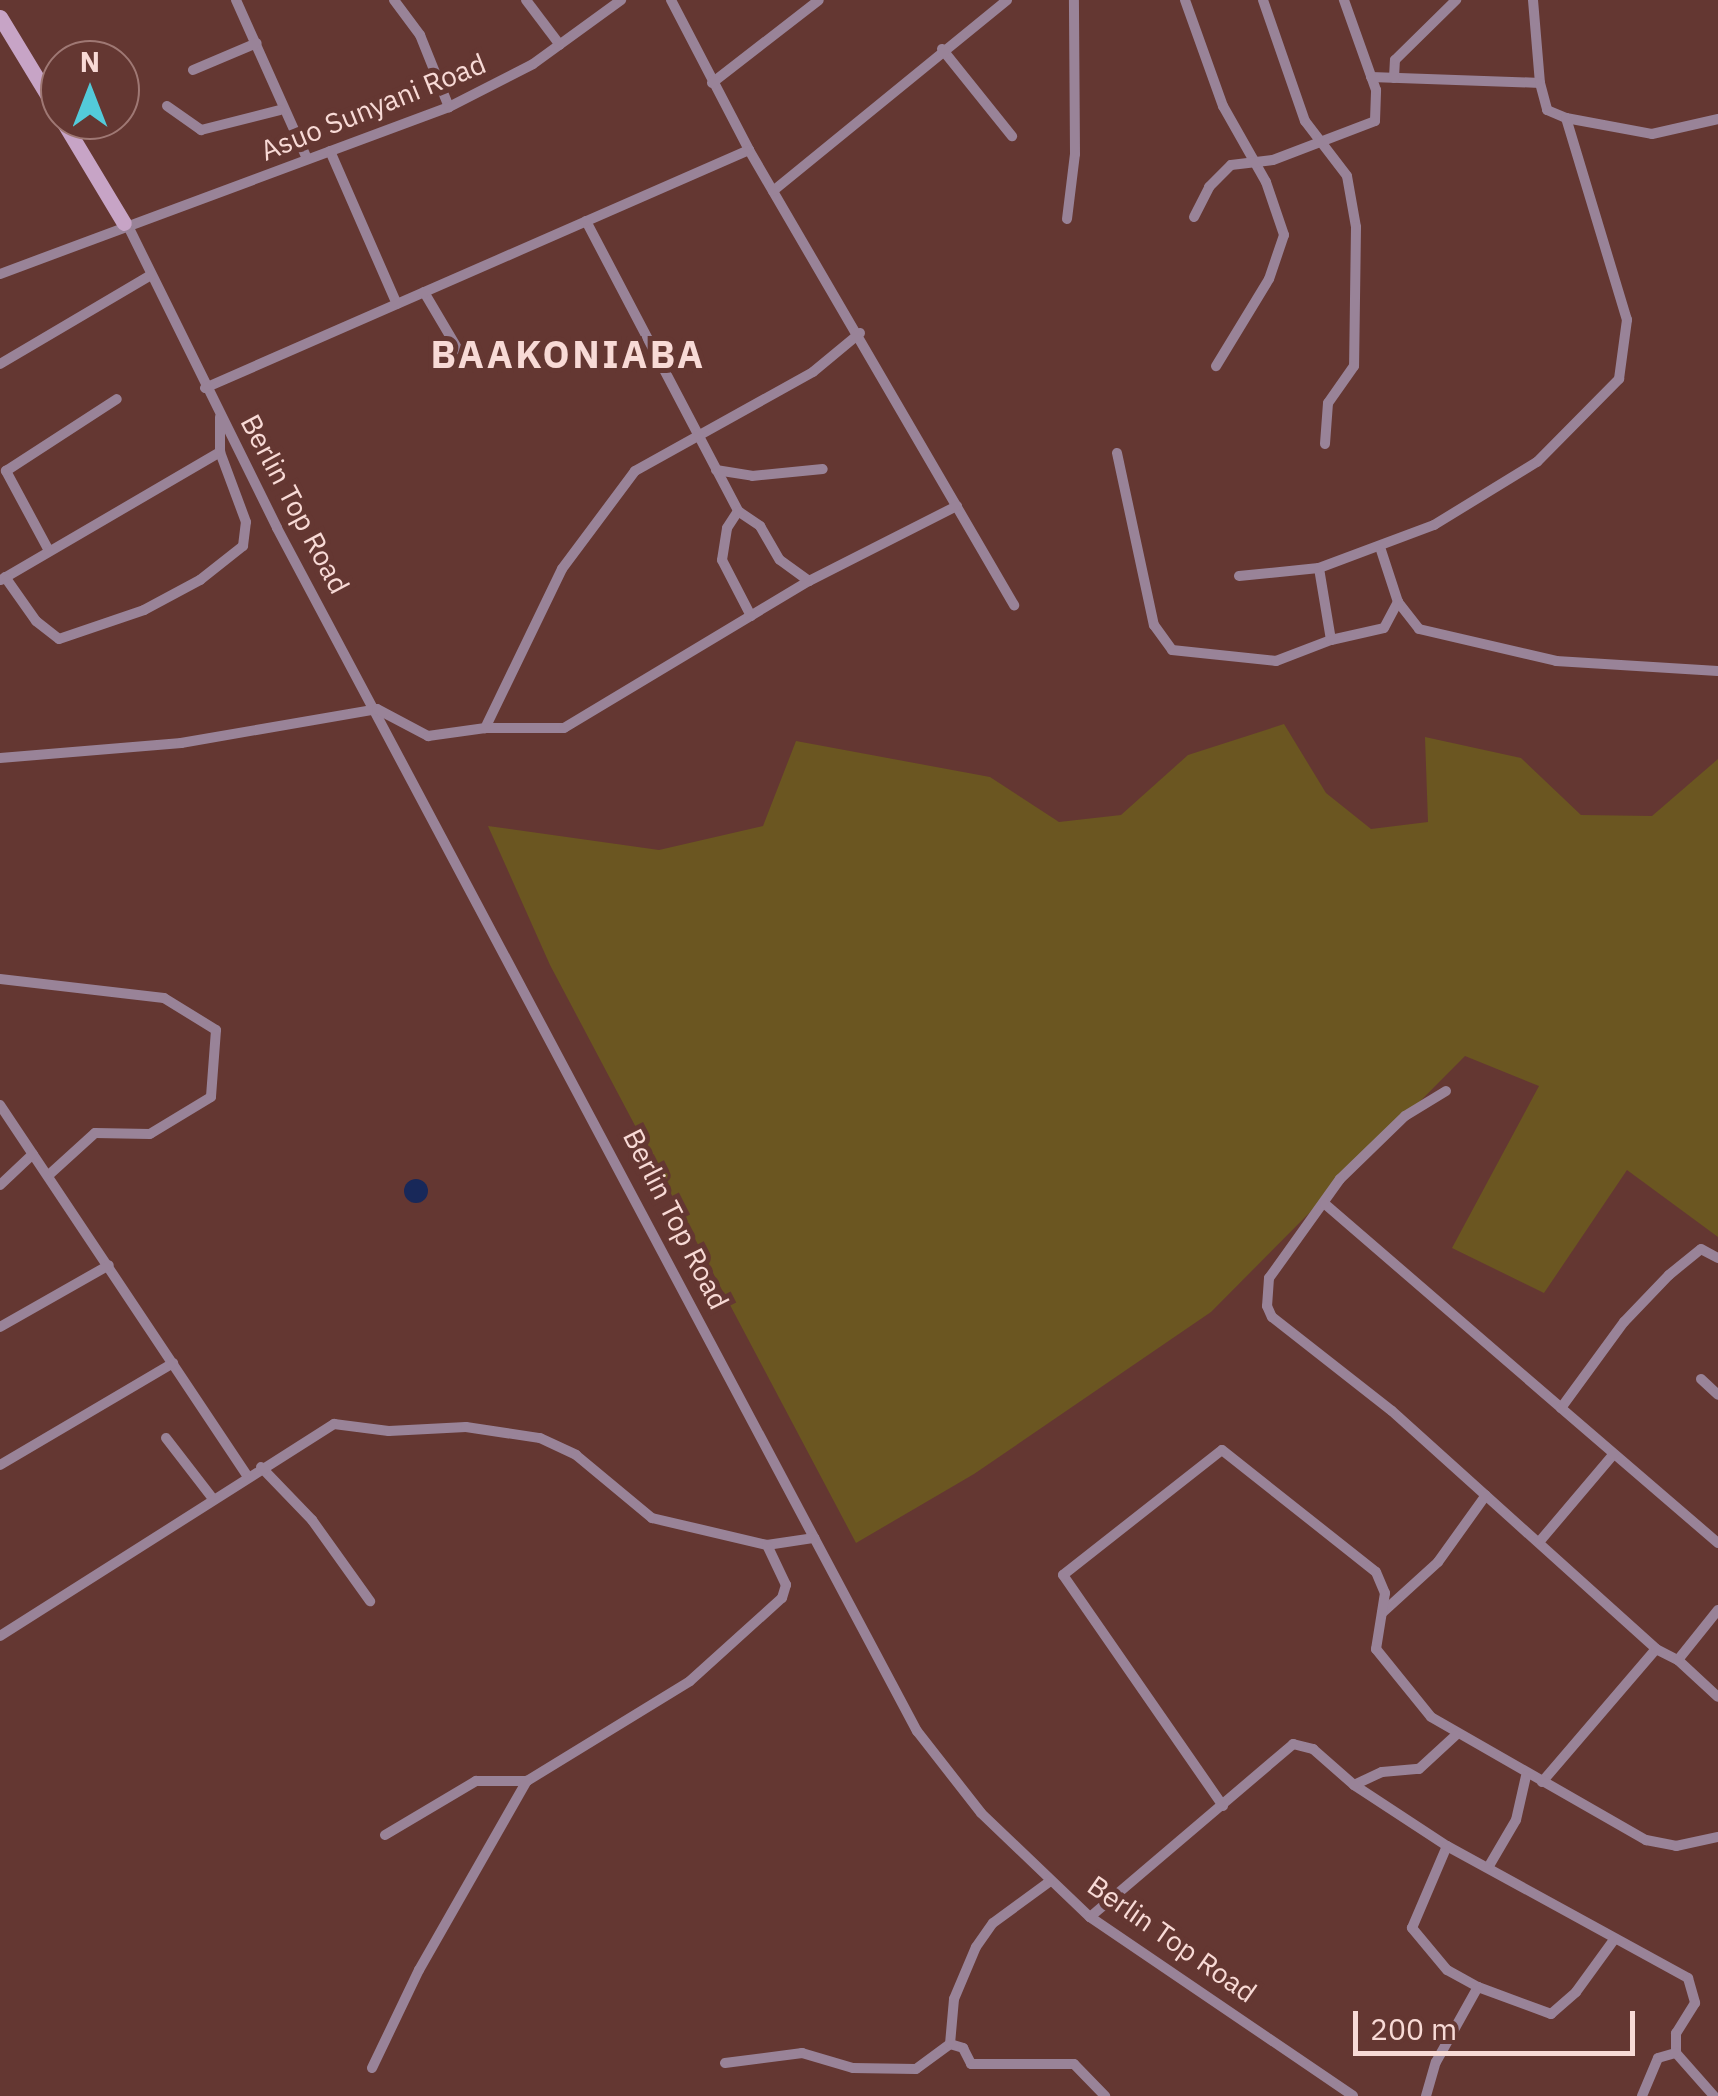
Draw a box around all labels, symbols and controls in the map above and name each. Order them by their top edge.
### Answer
north arrow [40,40,140,140]
text: N [80,43,100,80]
street label: Asuo Sunyani Road [255,46,491,168]
district label: BAAKONIABA [430,331,706,377]
street label: Berlin Top Road [234,409,356,599]
street label: Berlin Top Road [616,1123,736,1315]
street label: Berlin Top Road [1081,1868,1263,2010]
scale bar [1358,1991,1640,2053]
text: 200 m [1370,2009,1457,2048]

